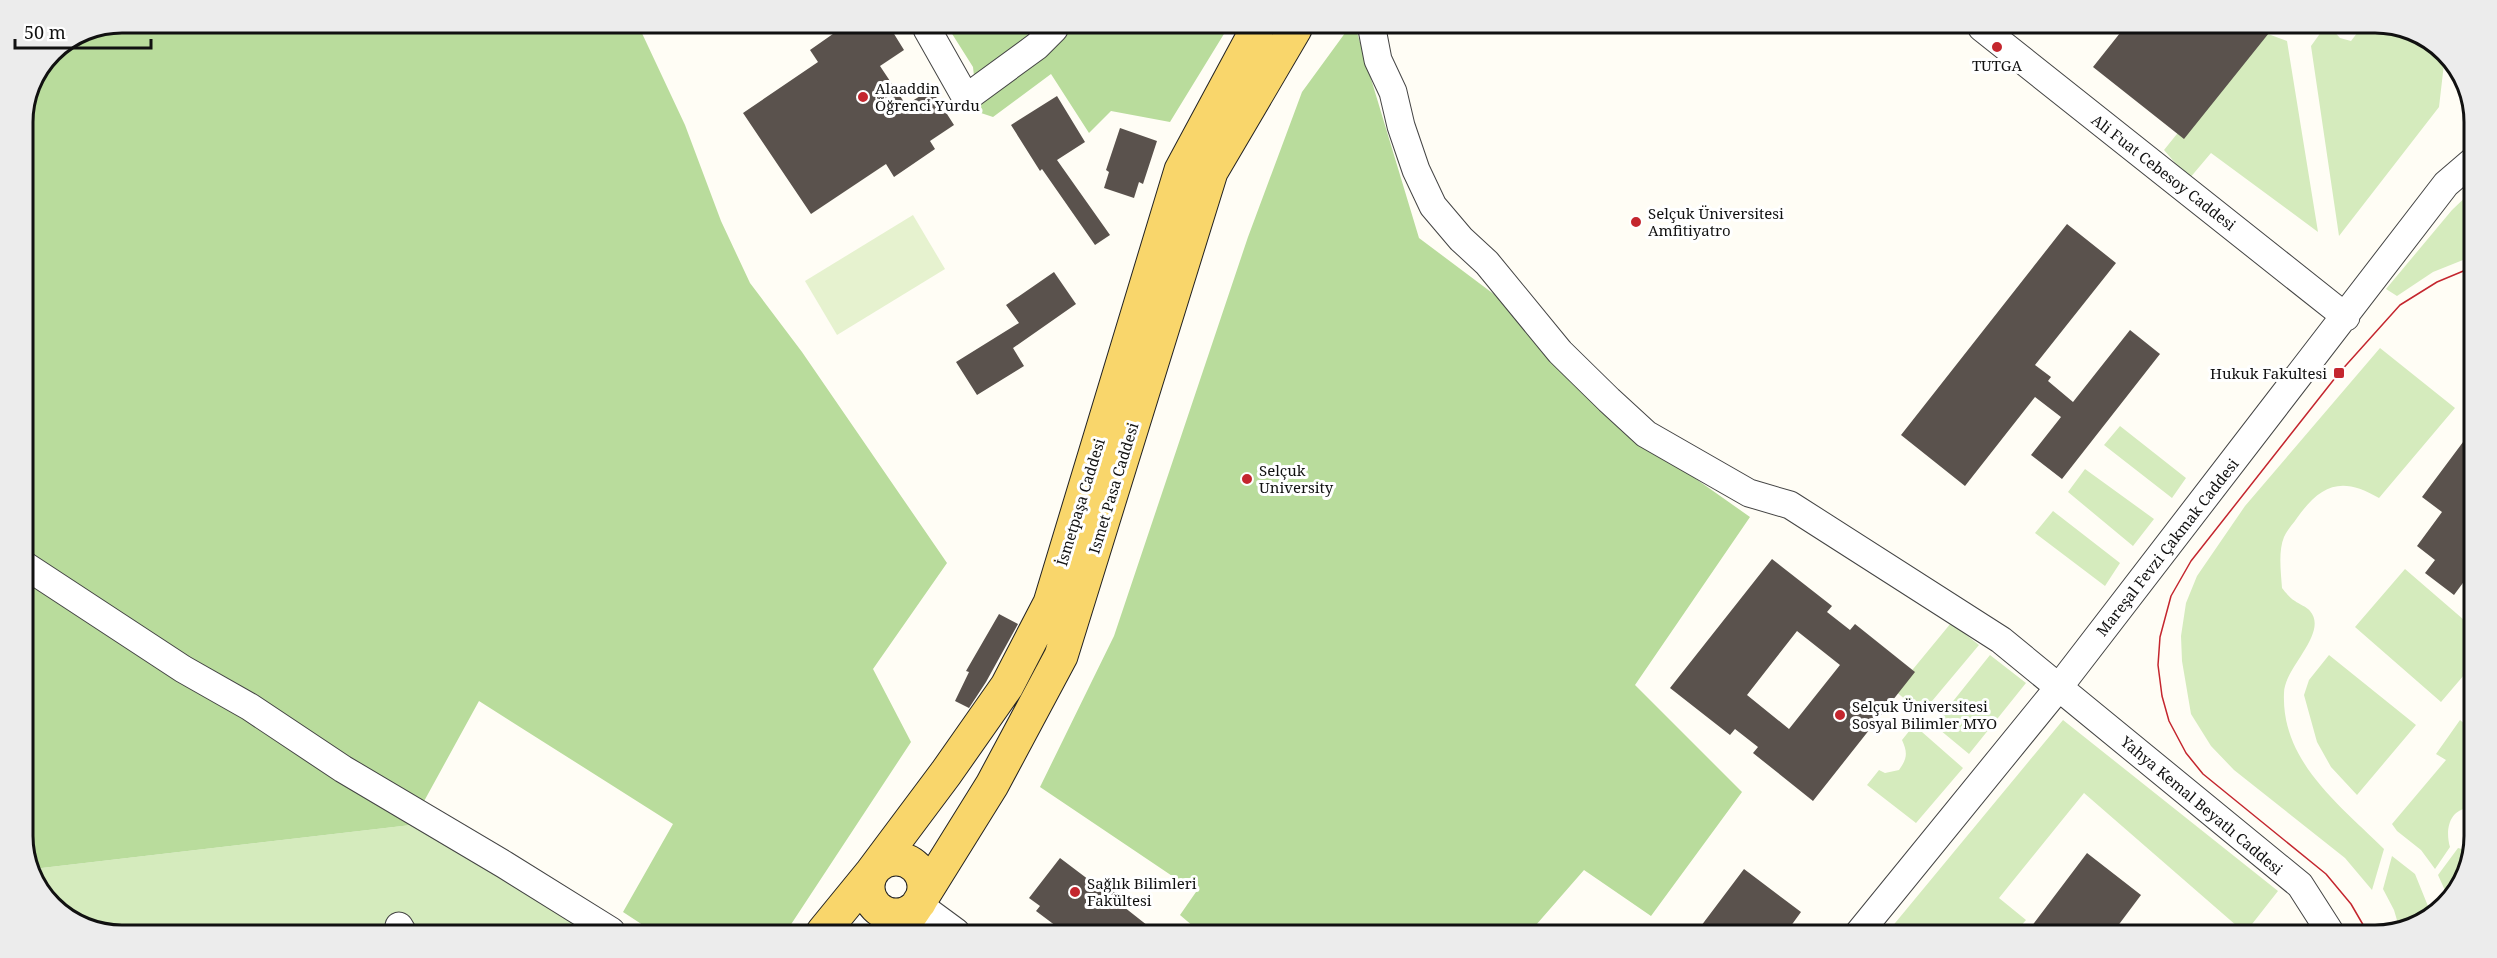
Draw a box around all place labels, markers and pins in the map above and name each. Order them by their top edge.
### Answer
marker: TUTGA [1990,40,2004,54]
place label: TUTGA [1972,55,2022,75]
place label: Alaaddin Öğrenci Yurdu [875,78,980,115]
marker: Alaaddin Öğrenci Yurdu [856,90,870,104]
place label: Selçuk Üniversitesi Amfitiyatro [1648,203,1784,240]
marker: Selçuk Üniversitesi Amfitiyatro [1629,215,1643,229]
place label: Hukuk Fakultesi [2210,363,2327,383]
marker: Hukuk Fakultesi [2332,366,2346,380]
place label: Selçuk University [1259,460,1334,497]
marker: Selçuk University [1240,472,1254,486]
place label: Selçuk Üniversitesi Sosyal Bilimler MYO [1852,696,1997,733]
marker: Selçuk Üniversitesi Sosyal Bilimler MYO [1833,708,1847,722]
place label: Sağlık Bilimleri Fakültesi [1087,873,1197,910]
marker: Sağlık Bilimleri Fakültesi [1068,885,1082,899]

